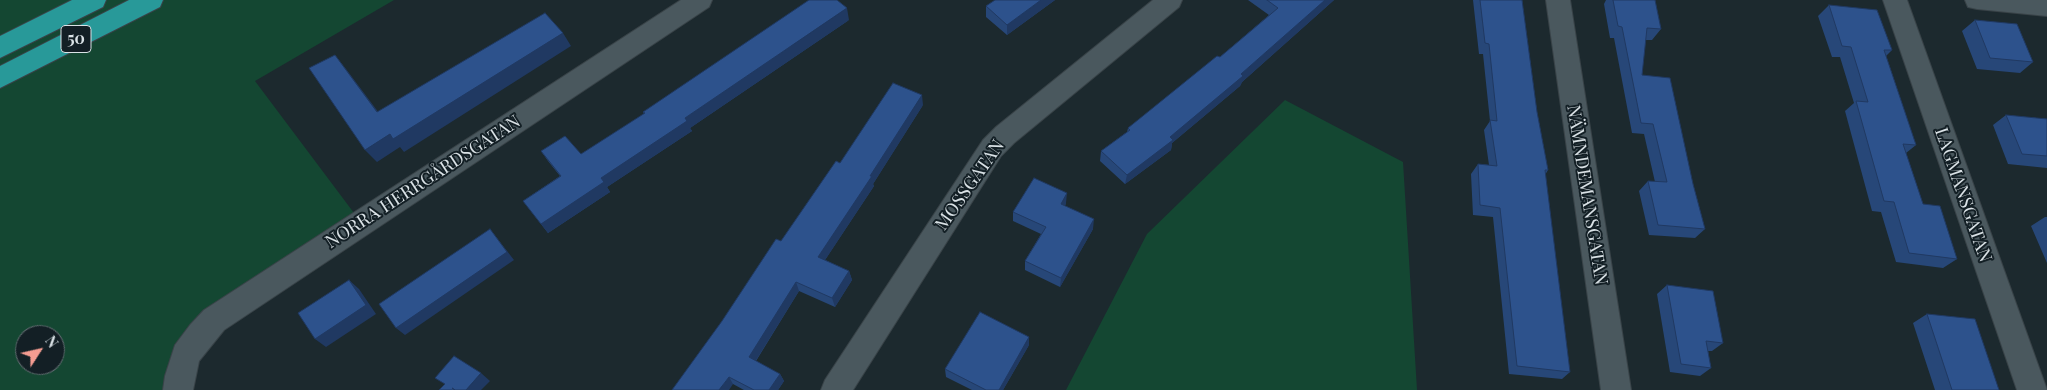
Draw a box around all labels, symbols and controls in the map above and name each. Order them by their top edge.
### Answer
road number: 50 [61,26,91,52]
street label: NÄMNDEMANSGATAN [1562,103,1612,287]
street label: NORRA HERRGÅRDSGATAN [322,111,524,253]
street label: LAGMANSGATAN [1930,125,1996,265]
street label: MOSSGATAN [931,136,1009,234]
north arrow [15,325,65,375]
text: N [41,332,63,351]

